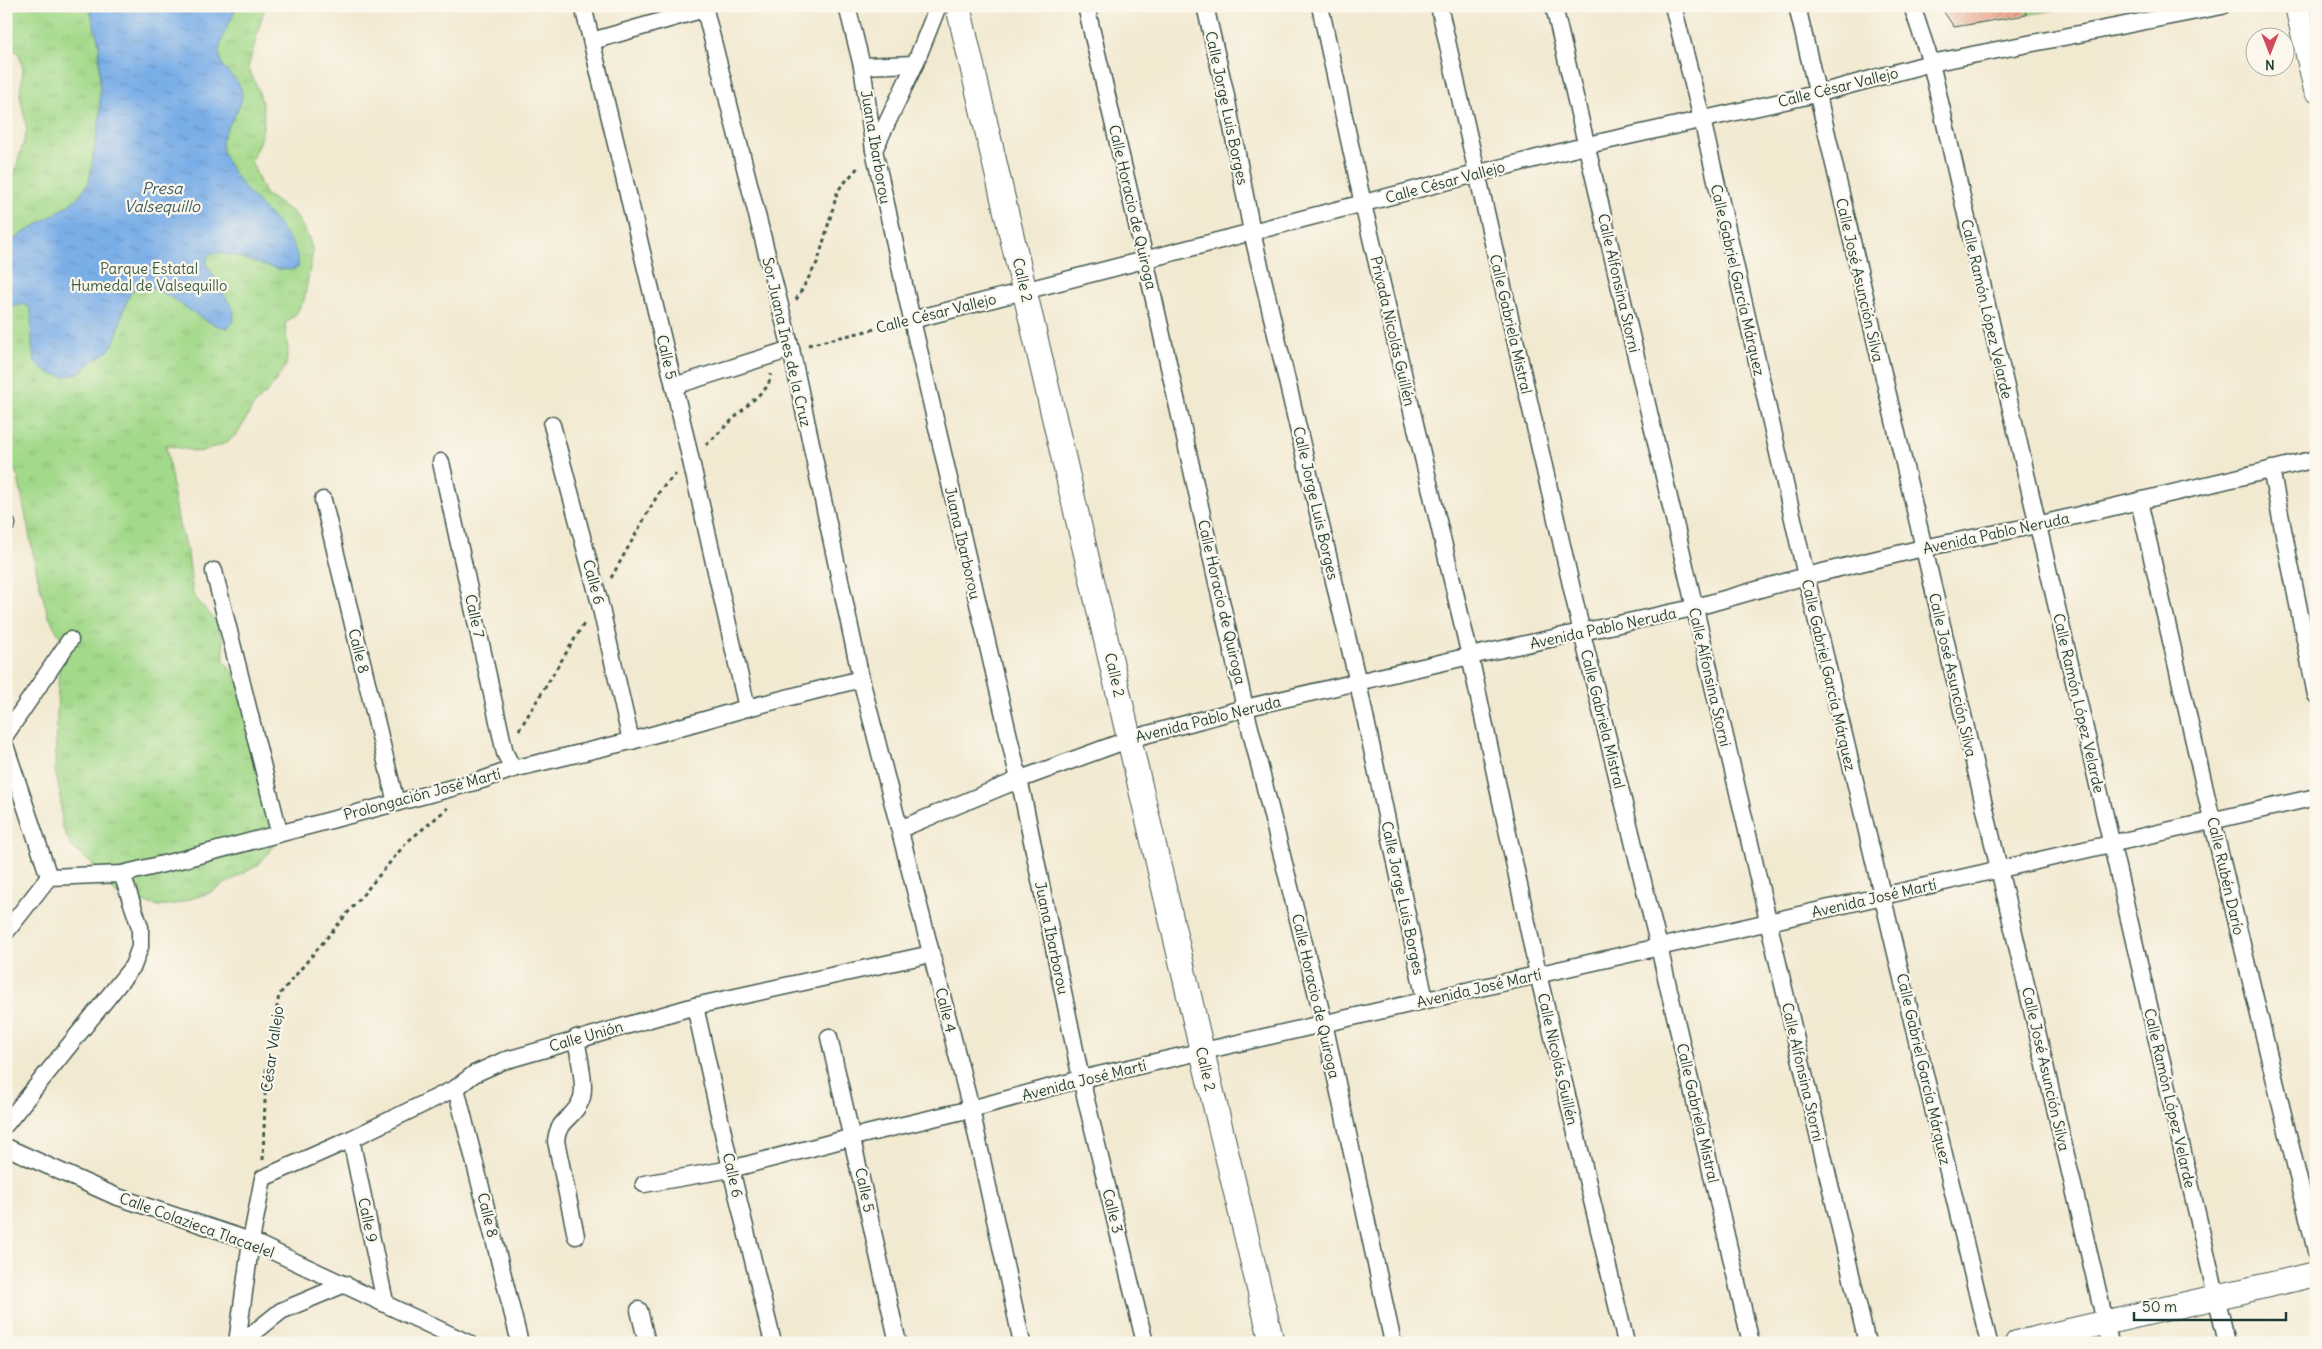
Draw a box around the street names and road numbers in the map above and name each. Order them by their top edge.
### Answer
street label: Calle Jorge Luis Borges [1201,29,1253,187]
street label: Calle César Vallejo [1776,63,1900,111]
street label: Juana Ibarborou [857,89,895,206]
street label: Calle Horacio de Quiroga [1105,123,1161,292]
street label: Calle César Vallejo [1383,157,1507,207]
street label: Calle Gabriel García Márquez [1707,182,1769,378]
street label: Calle José Asunción Silva [1832,196,1888,364]
street label: Calle Alfonsina Storni [1594,212,1644,354]
street label: Calle Ramón López Velarde [1957,217,2017,401]
street label: Calle Gabriela Mistral [1486,252,1536,396]
street label: Privada Nicolás Guillén [1366,254,1420,408]
street label: Sor Juana Ines de la Cruz [758,255,816,429]
street label: Calle 2 [1009,256,1037,304]
street label: Calle César Vallejo [874,289,998,337]
street label: Calle 5 [653,333,681,381]
street label: Calle Jorge Luis Borges [1289,425,1343,582]
street label: Juana Ibarborou [941,485,985,601]
street label: Avenida Pablo Neruda [1921,508,2071,558]
street label: Calle Horacio de Quiroga [1194,518,1250,687]
street label: Calle 6 [579,558,609,606]
street label: Calle Gabriel García Márquez [1798,577,1860,773]
street label: Calle José Asunción Silva [1925,591,1981,759]
street label: Calle 7 [461,592,489,640]
street label: Avenida Pablo Neruda [1528,603,1678,653]
street label: Calle Alfonsina Storni [1685,606,1735,748]
street label: Calle Ramón López Velarde [2049,611,2109,795]
street label: Calle 8 [344,627,374,675]
street label: Calle Gabriela Mistral [1577,647,1629,791]
street label: Calle 2 [1101,651,1129,699]
street label: Avenida Pablo Neruda [1133,692,1283,746]
street label: Prolongación José Martí [341,764,503,824]
street label: Calle Rubén Darío [2203,815,2249,937]
street label: Calle Jorge Luis Borges [1377,819,1429,977]
street label: Avenida José Martí [1810,874,1938,922]
street label: Juana Ibarborou [1031,880,1073,996]
street label: Calle Horacio de Quiroga [1288,912,1344,1081]
street label: Avenida José Martí [1415,964,1543,1012]
street label: Calle Gabriel García Márquez [1893,971,1955,1167]
street label: Calle José Asunción Silva [2018,985,2074,1153]
street label: Calle 4 [931,986,961,1035]
street label: Calle Nicolás Guillén [1534,991,1583,1127]
street label: Calle Alfonsina Storni [1778,1001,1828,1143]
street label: César Vallejo [257,1005,287,1093]
street label: Calle Ramón López Velarde [2140,1006,2200,1190]
street label: Calle Unión [547,1016,625,1056]
street label: Calle Gabriela Mistral [1673,1041,1723,1185]
street label: Calle 2 [1192,1045,1220,1093]
street label: Avenida José Martí [1020,1055,1148,1105]
street label: Calle 6 [719,1151,747,1199]
street label: Calle 5 [851,1166,879,1214]
street label: Calle 3 [1098,1187,1128,1235]
street label: Calle Colazieca Tlacaelel [117,1188,277,1262]
street label: Calle 8 [473,1191,503,1239]
street label: Calle 9 [354,1196,382,1244]

